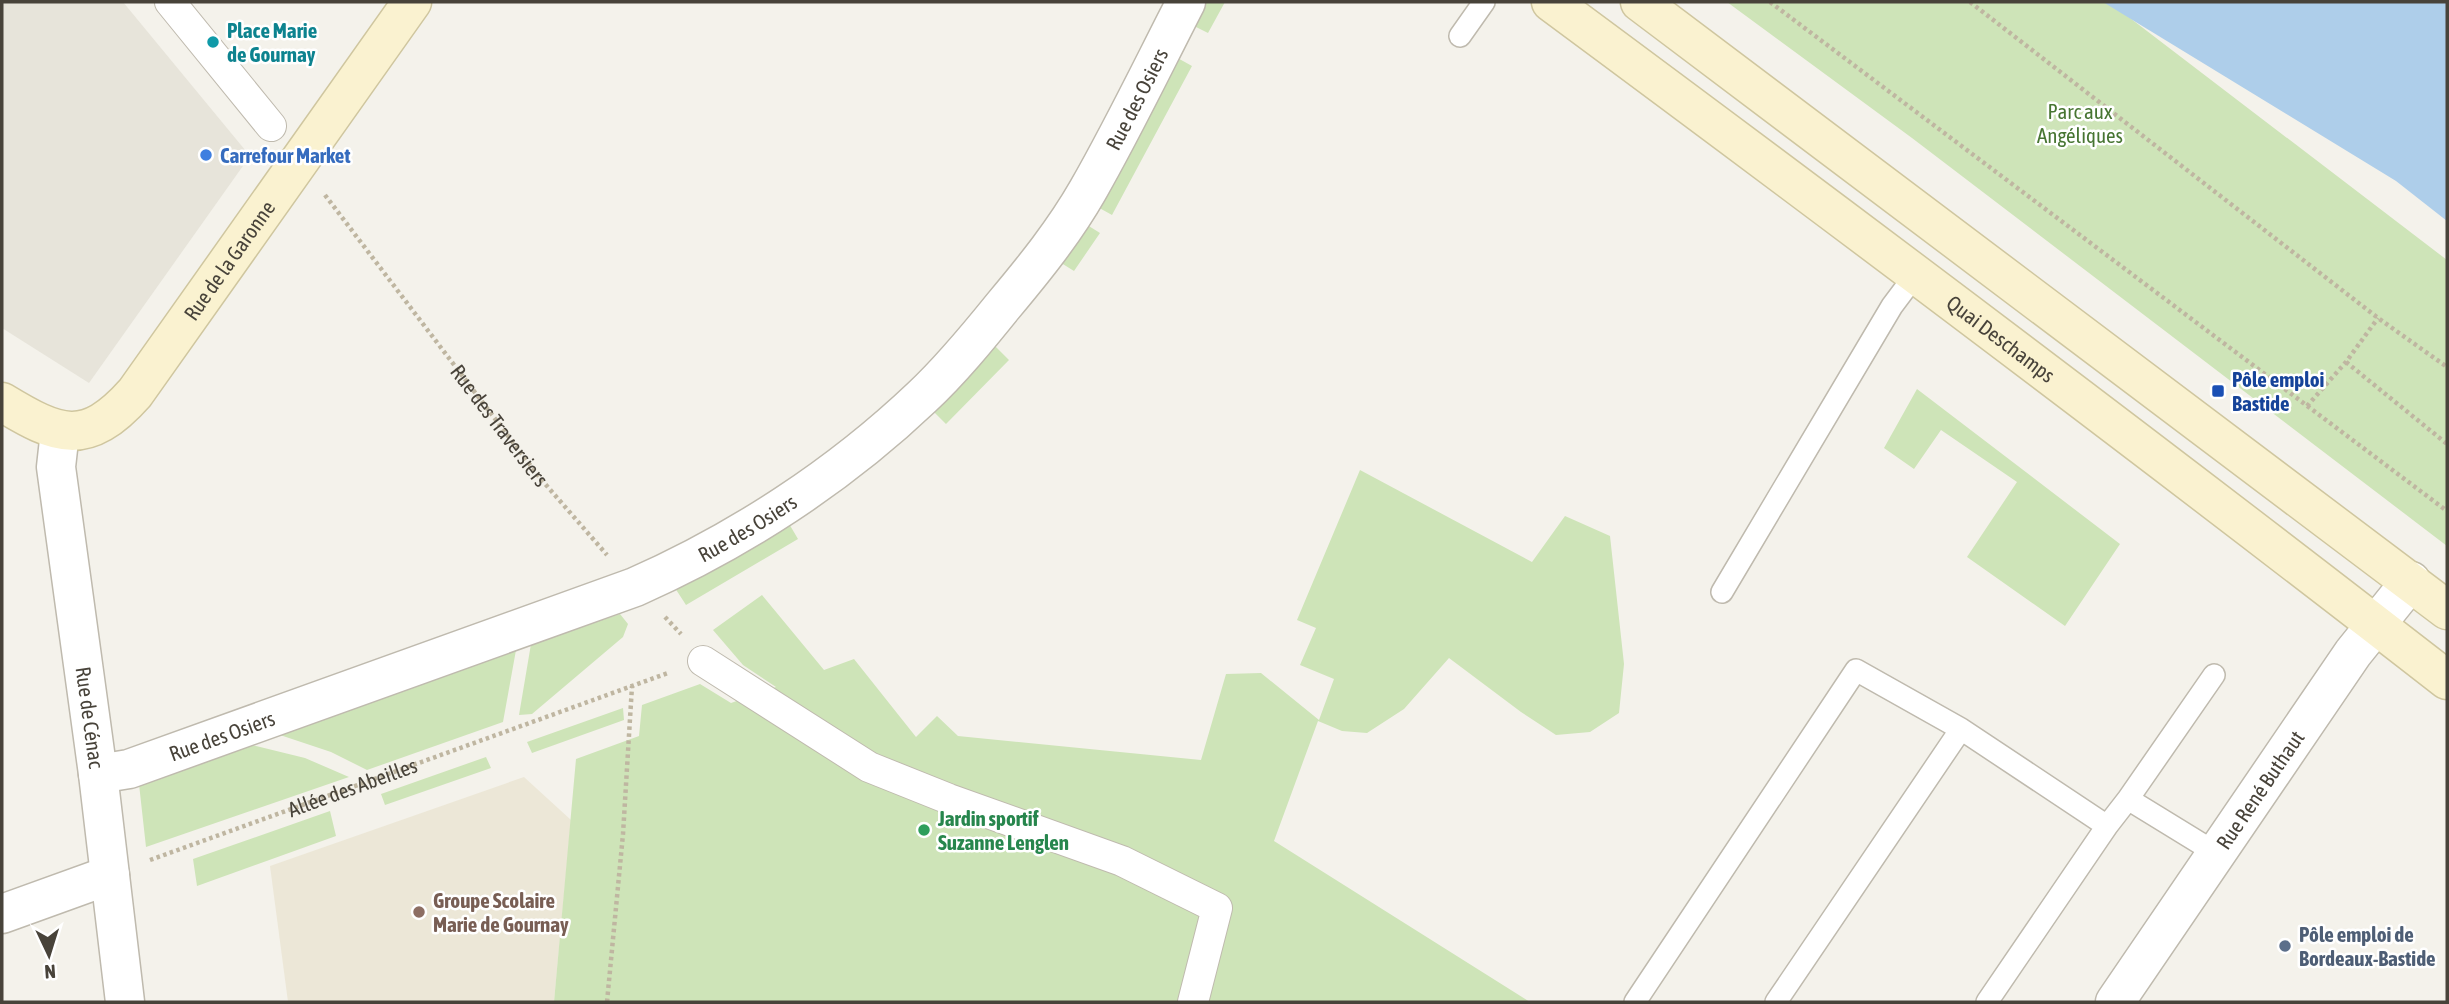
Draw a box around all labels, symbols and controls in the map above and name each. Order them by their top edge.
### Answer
place label: Place Marie de Gournay [227,18,317,66]
marker: Place Marie de Gournay [205,34,221,50]
street label: Rue des Osiers [1101,44,1173,154]
park label: Parc aux Angéliques [2037,99,2123,147]
place label: Carrefour Market [220,143,350,167]
marker: Carrefour Market [198,147,214,163]
street label: Rue de la Garonne [179,196,279,325]
street label: Quai Deschamps [1942,290,2060,387]
street label: Rue des Traversiers [446,360,553,491]
place label: Pôle emploi Bastide [2232,367,2324,415]
marker: Pôle emploi Bastide [2210,383,2226,399]
street label: Rue des Osiers [694,489,801,566]
street label: Rue de Cénac [71,665,109,770]
street label: Rue des Osiers [166,706,278,766]
street label: Rue René Buthaut [2211,726,2309,853]
street label: Allée des Abeilles [284,753,420,821]
place label: Jardin sportif Suzanne Lenglen [937,806,1069,854]
marker: Jardin sportif Suzanne Lenglen [916,822,932,838]
place label: Groupe Scolaire Marie de Gournay [433,888,569,936]
marker: Groupe Scolaire Marie de Gournay [411,904,427,920]
north arrow [14,920,84,990]
place label: Pôle emploi de Bordeaux-Bastide [2299,922,2436,970]
marker: Pôle emploi de Bordeaux-Bastide [2277,938,2293,954]
text: N [44,961,57,983]

